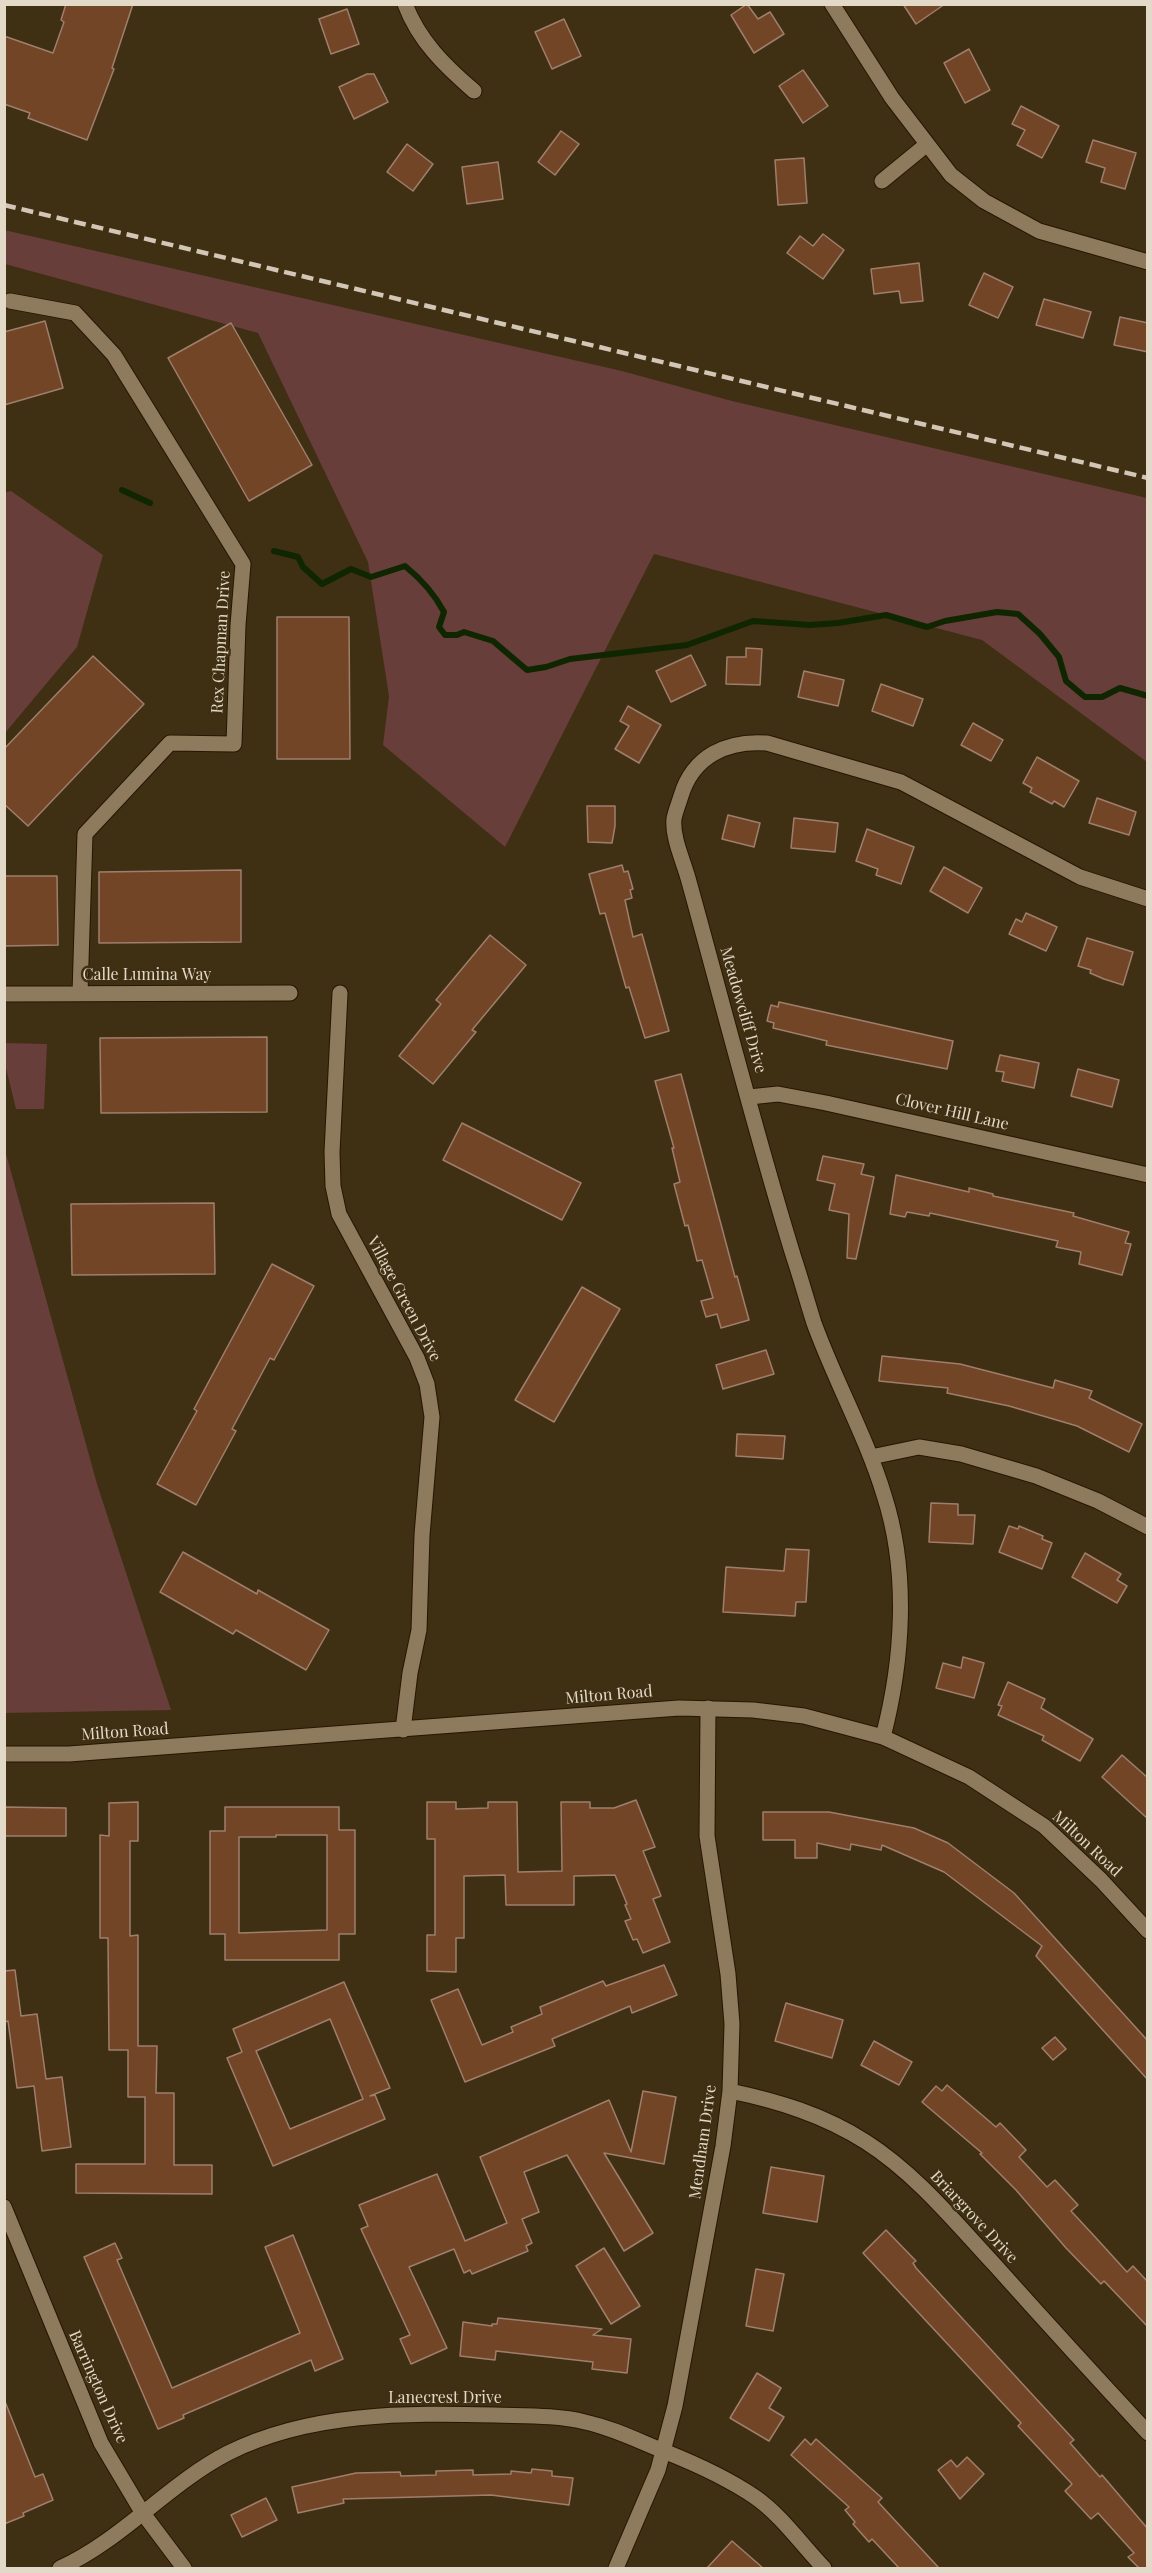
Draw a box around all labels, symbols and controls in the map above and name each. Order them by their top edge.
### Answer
street label: Rex Chapman Drive [208,570,234,714]
street label: Meadowcliff Drive [716,945,770,1075]
street label: Calle Lumina Way [83,965,211,985]
street label: Clover Hill Lane [893,1090,1011,1134]
street label: Village Green Drive [363,1233,445,1365]
street label: Milton Road [565,1682,653,1708]
street label: Milton Road [81,1719,169,1745]
street label: Milton Road [1048,1807,1126,1881]
street label: Mendham Drive [685,2084,721,2200]
street label: Briargrove Drive [926,2167,1022,2267]
street label: Barrington Drive [64,2327,132,2447]
street label: Lanecrest Drive [388,2388,502,2408]

